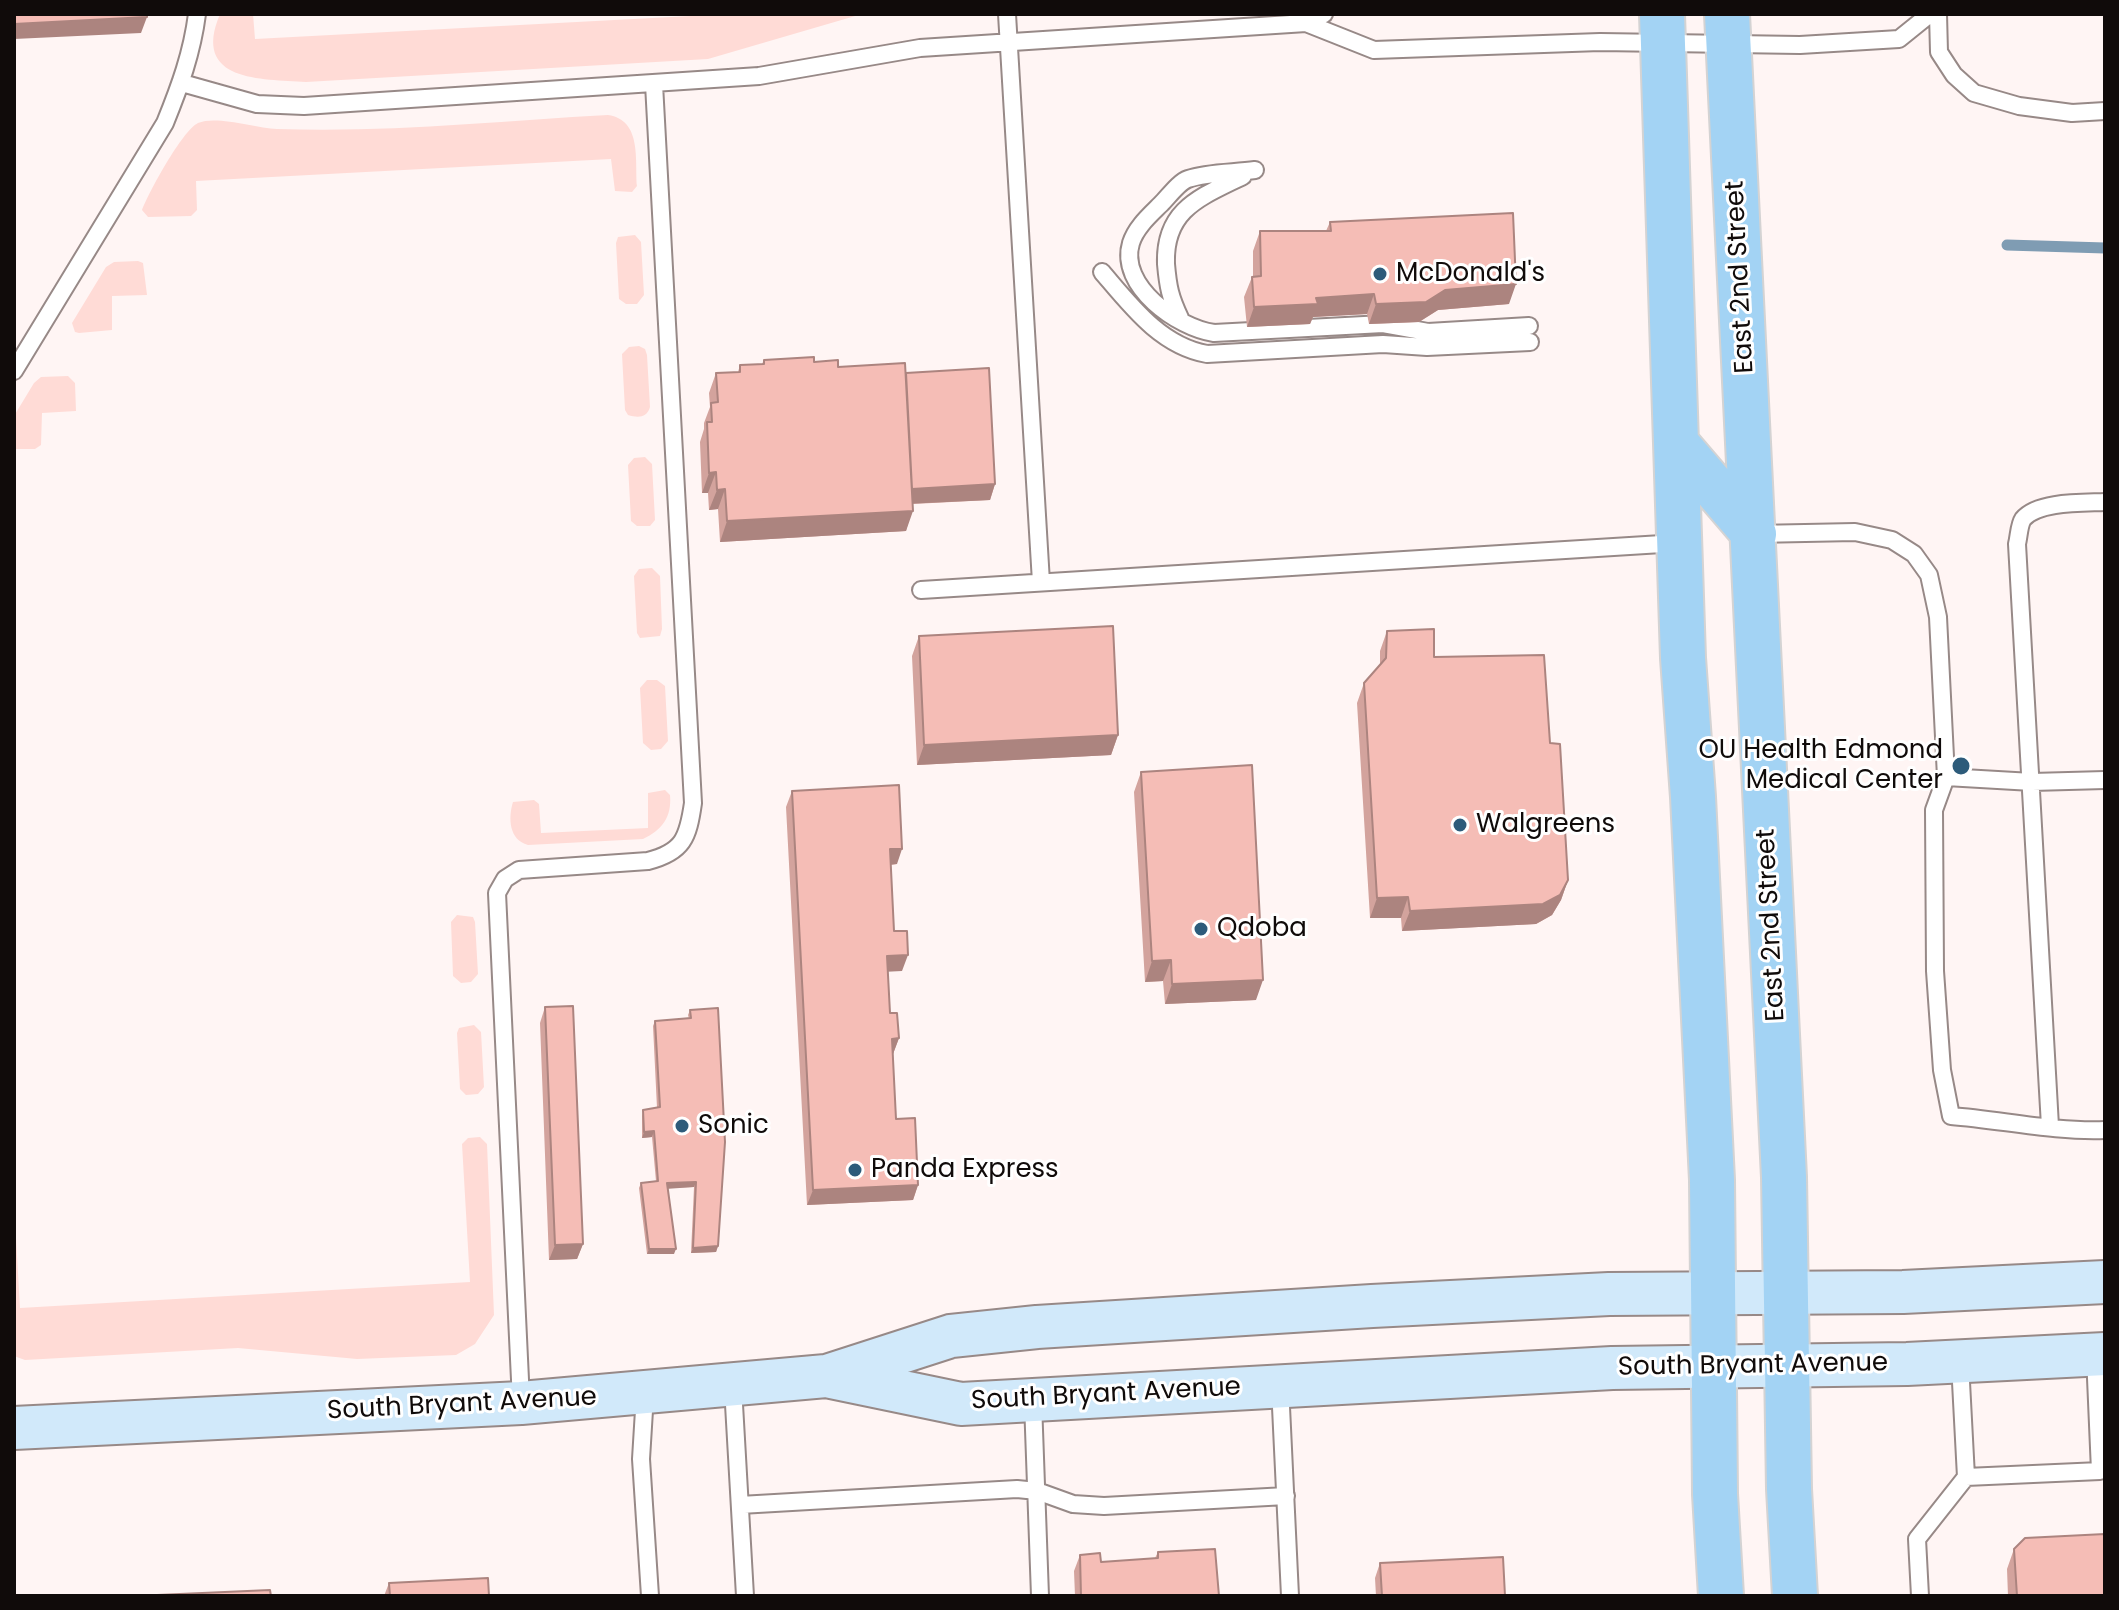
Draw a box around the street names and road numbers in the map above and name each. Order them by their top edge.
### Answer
street label: East 2nd Street [1720,180,1762,374]
street label: East 2nd Street [1751,828,1793,1022]
street label: South Bryant Avenue [1618,1348,1888,1384]
street label: South Bryant Avenue [970,1372,1242,1418]
street label: South Bryant Avenue [326,1382,598,1428]

